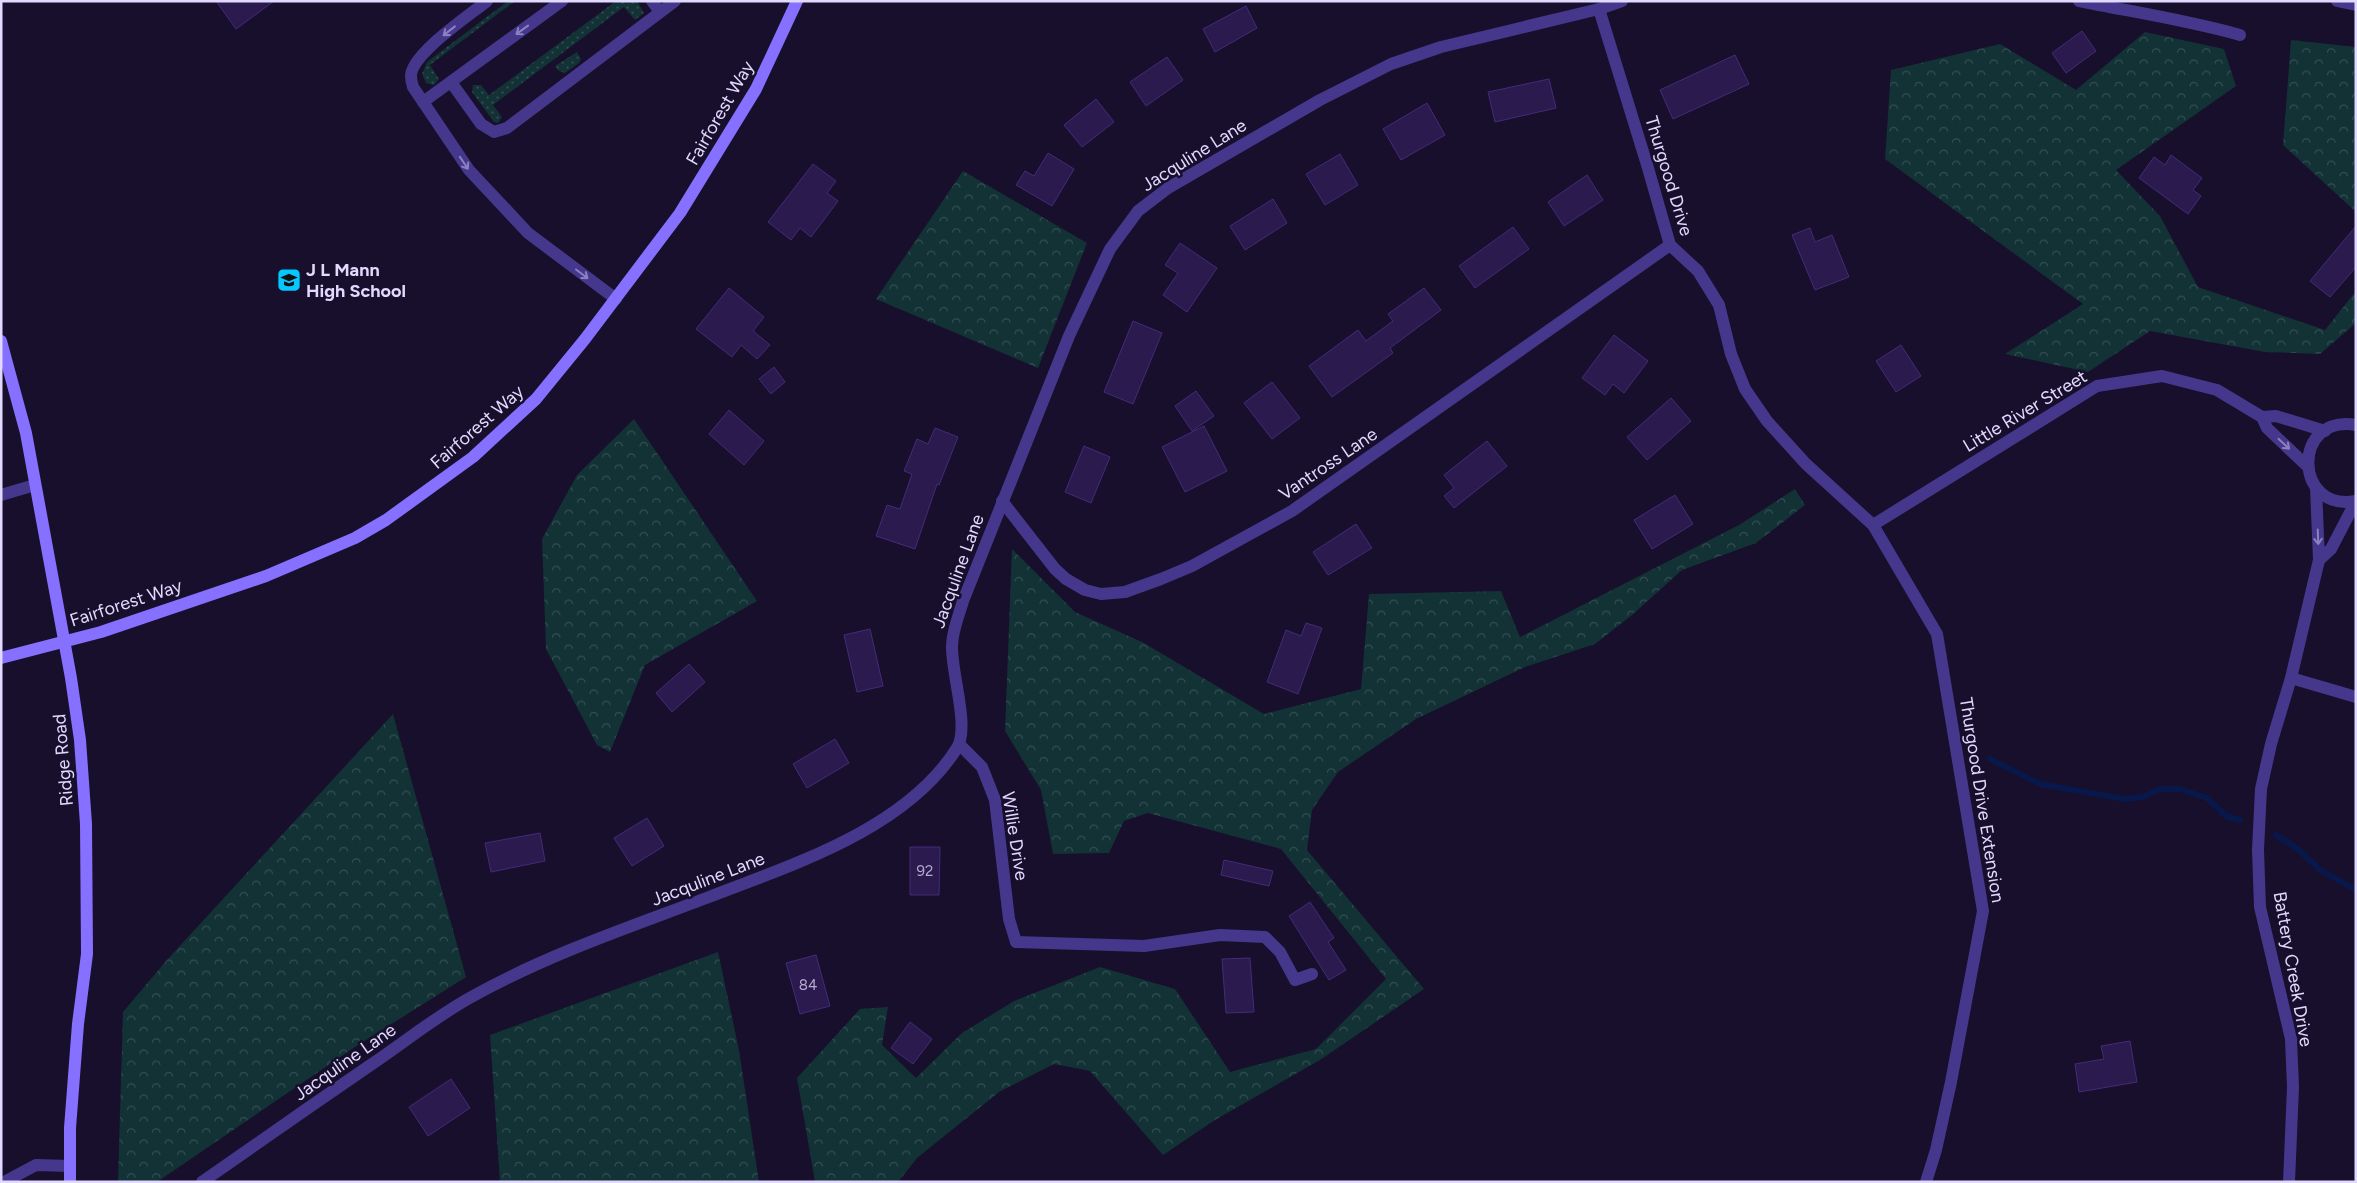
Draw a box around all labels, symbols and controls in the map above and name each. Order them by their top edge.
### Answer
one-way arrow [515,25,529,35]
one-way arrow [442,26,456,36]
street label: Fairforest Way [681,56,759,169]
street label: Thurgood Drive [1640,113,1698,239]
street label: Jacquline Lane [1137,114,1251,196]
one-way arrow [459,155,469,169]
place label: J L Mann High School [306,259,406,302]
school or university icon: J L Mann High School [276,267,302,293]
one-way arrow [575,268,588,279]
street label: Little River Street [1959,365,2091,457]
street label: Fairforest Way [426,380,529,474]
street label: Vantross Lane [1275,423,1382,505]
one-way arrow [2278,438,2290,450]
street label: Jacquline Lane [927,511,989,631]
one-way arrow [2313,528,2323,544]
street label: Fairforest Way [67,574,185,632]
street label: Thurgood Drive Extension [1955,696,2009,904]
street label: Ridge Road [48,713,78,807]
street label: Willie Drive [997,790,1033,882]
street label: Jacquline Lane [648,847,768,911]
house number: 92 [917,862,933,880]
street label: Battery Creek Drive [2269,890,2318,1048]
house number: 84 [799,976,817,994]
street label: Jacquline Lane [290,1019,400,1105]

